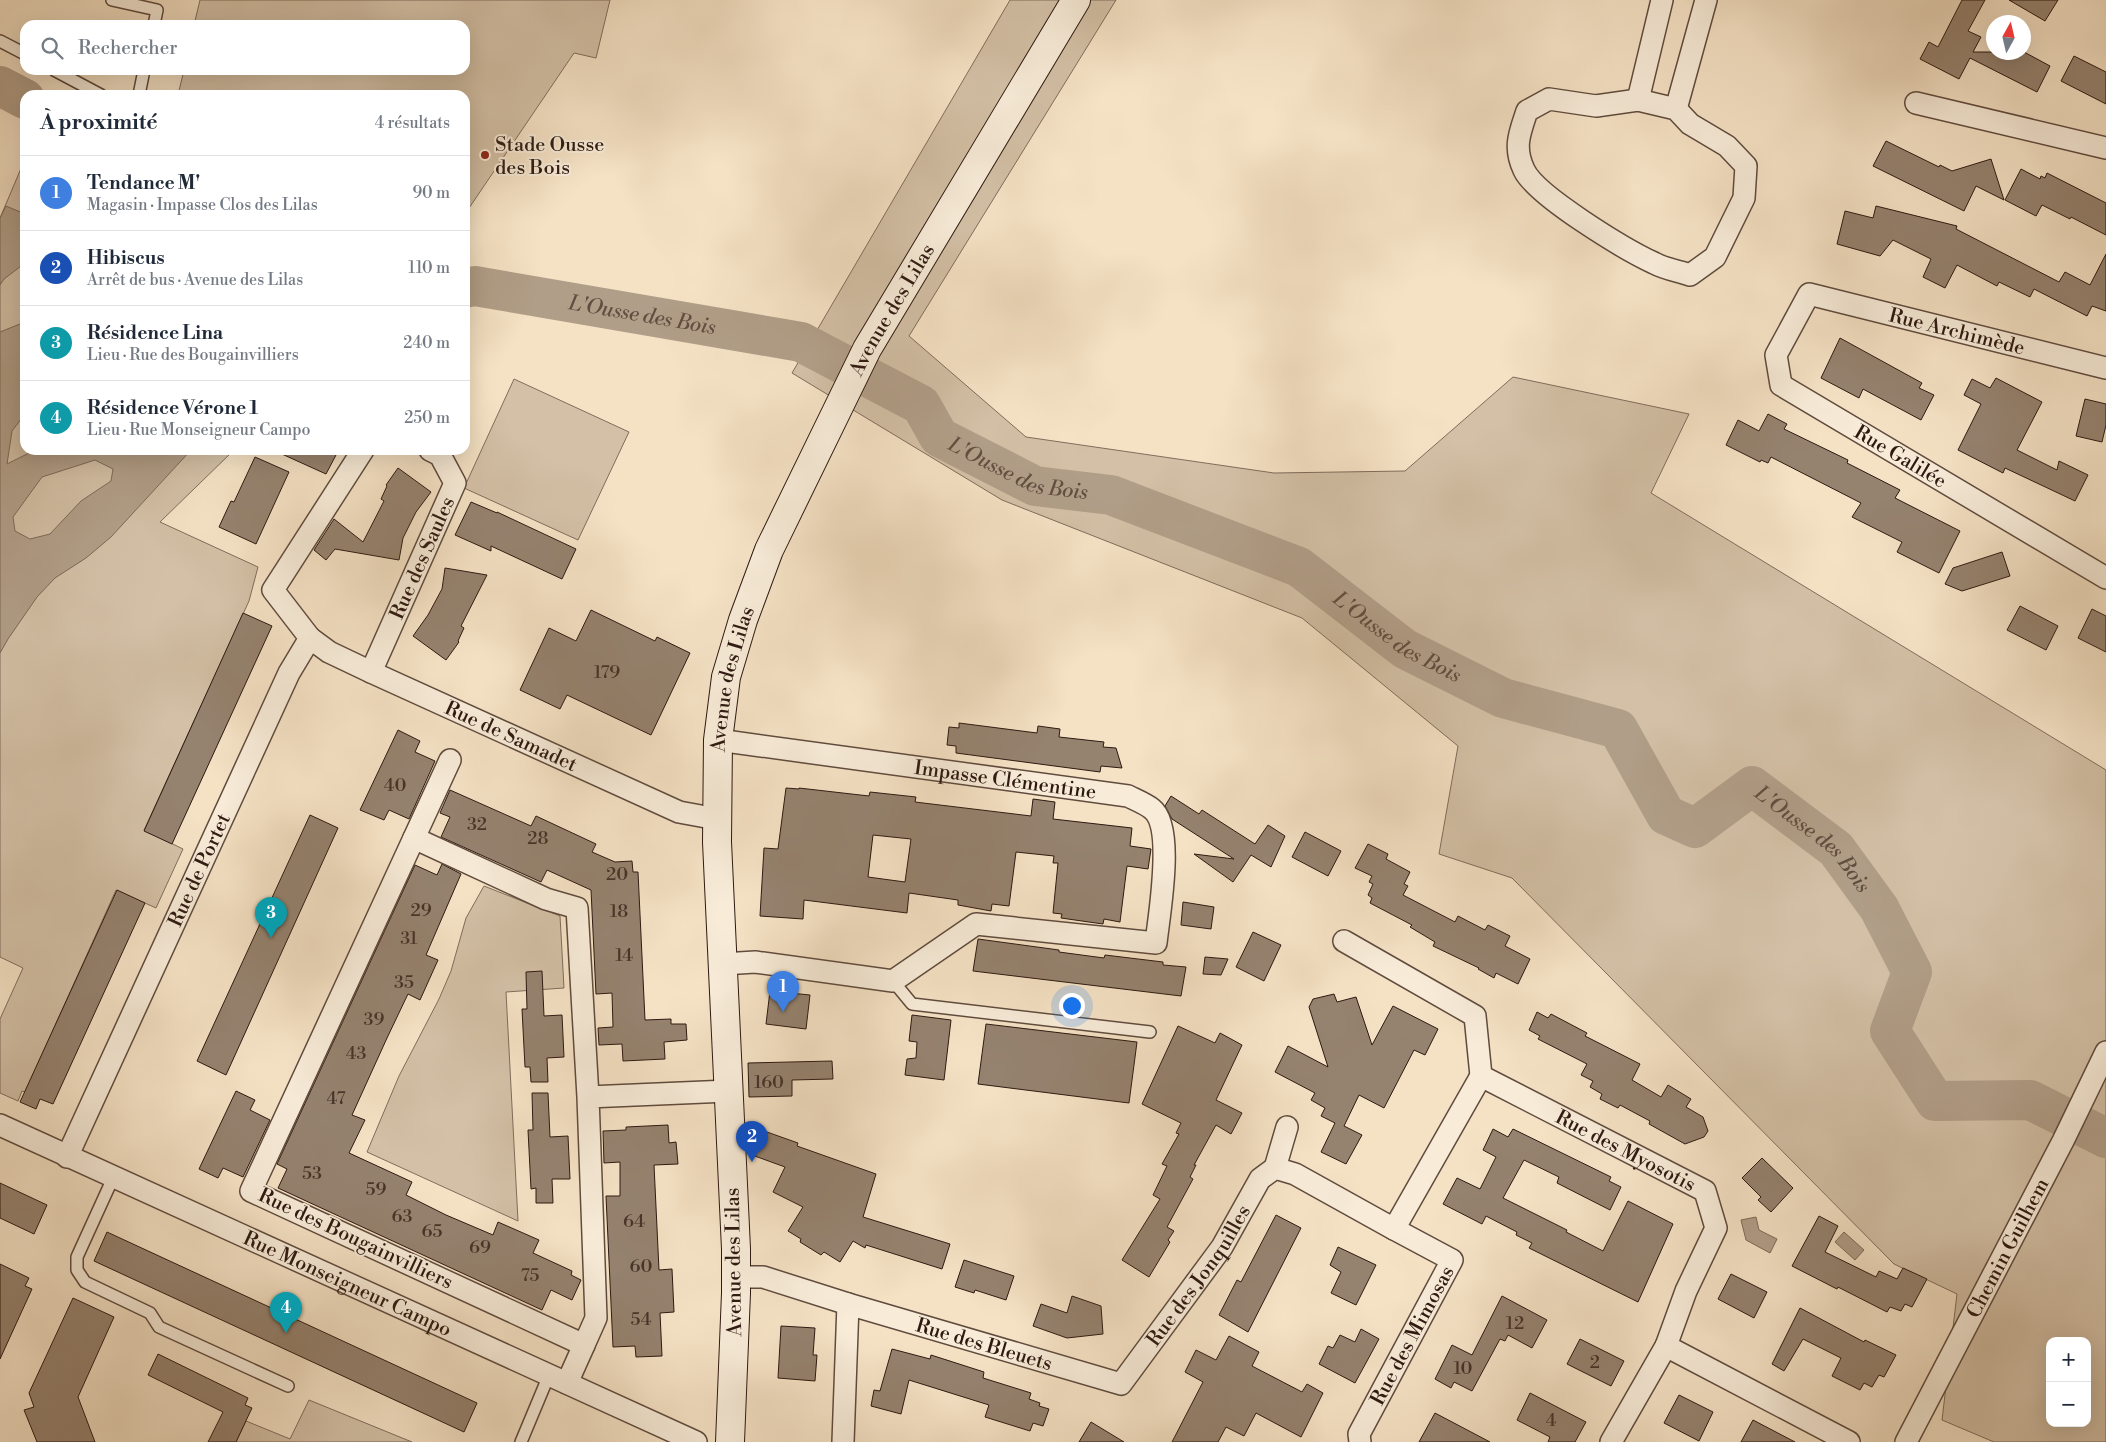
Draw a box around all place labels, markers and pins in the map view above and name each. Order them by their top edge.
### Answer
place label: Stade Ousse des Bois [495,133,604,181]
marker: Stade Ousse des Bois [479,149,491,161]
pin: 3 [255,897,287,938]
pin: 1 [767,971,799,1012]
pin: 2 [736,1121,768,1162]
pin: 4 [270,1292,302,1333]

